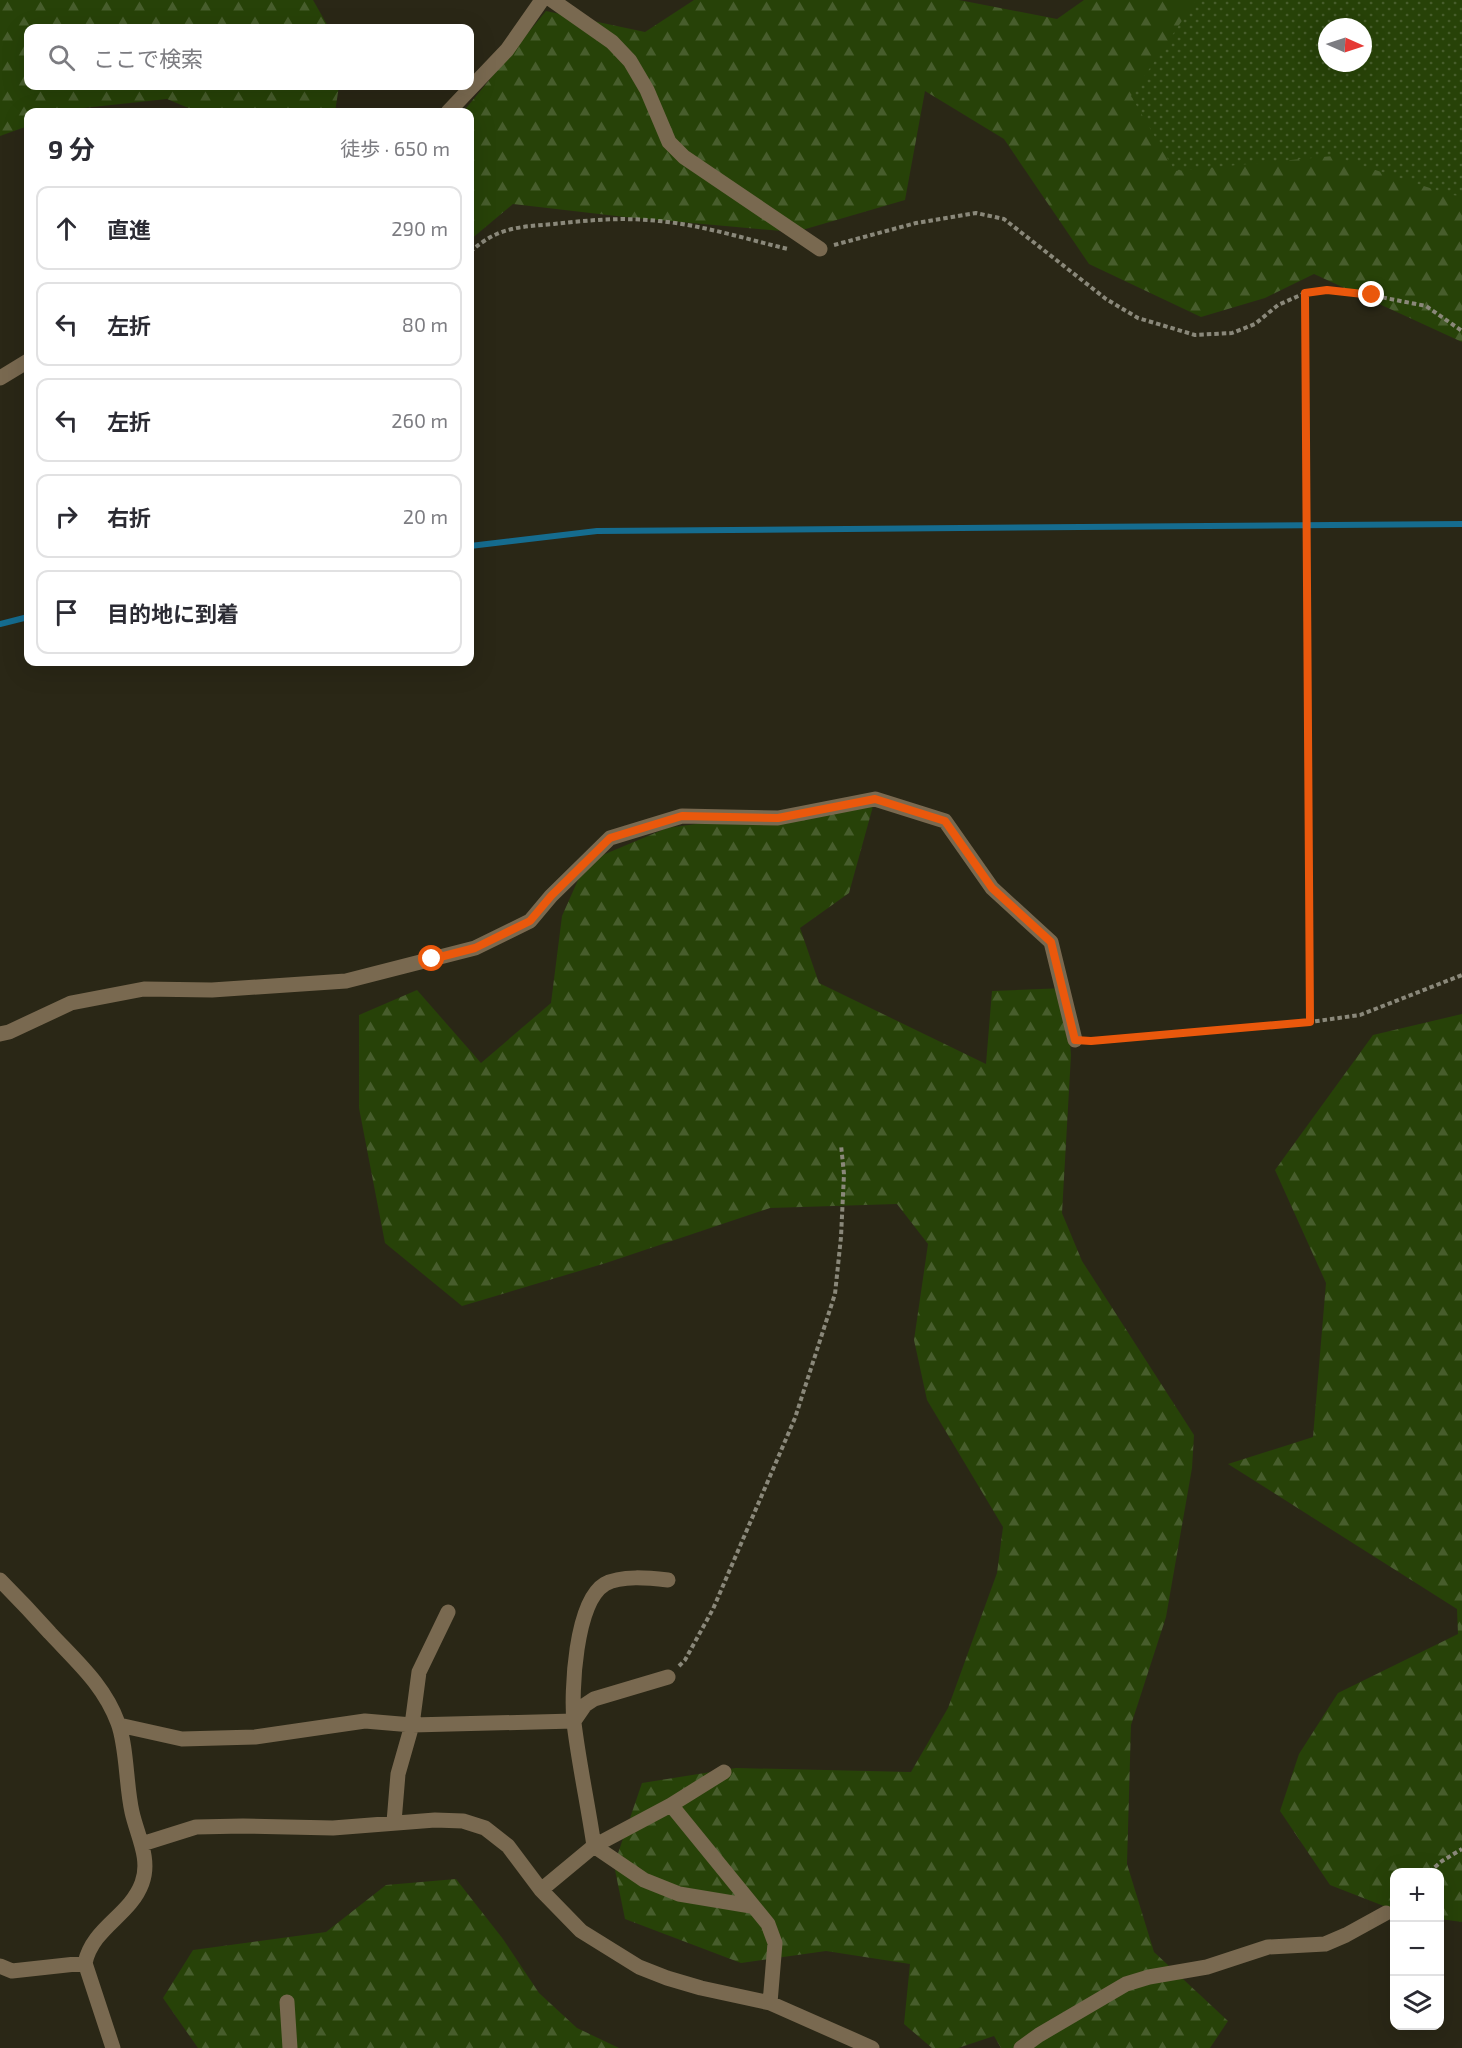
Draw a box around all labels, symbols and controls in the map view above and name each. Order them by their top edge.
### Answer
north arrow [1318,18,1372,72]
search box [24,24,474,90]
icon: search [45,41,78,74]
text: ここで検索 [93,45,203,71]
text: 9 分 [48,133,95,164]
text: 徒歩 · 650 m [340,136,450,160]
icon: ahead [50,212,83,245]
text: 直進 [107,216,151,242]
text: 290 m [391,216,448,240]
route end [1358,281,1384,307]
icon: left [50,308,83,341]
text: 左折 [107,312,151,338]
text: 80 m [402,312,448,336]
icon: left [50,404,83,437]
text: 左折 [107,408,151,434]
text: 260 m [391,408,448,432]
icon: right [50,500,83,533]
text: 右折 [107,504,151,530]
text: 20 m [403,504,448,528]
icon: arrive [50,596,83,629]
text: 目的地に到着 [107,600,239,626]
route start [418,945,444,971]
map controls [1390,1868,1444,2030]
button: + [1390,1868,1444,1922]
button: − [1390,1922,1444,1976]
button: layers [1390,1976,1444,2030]

